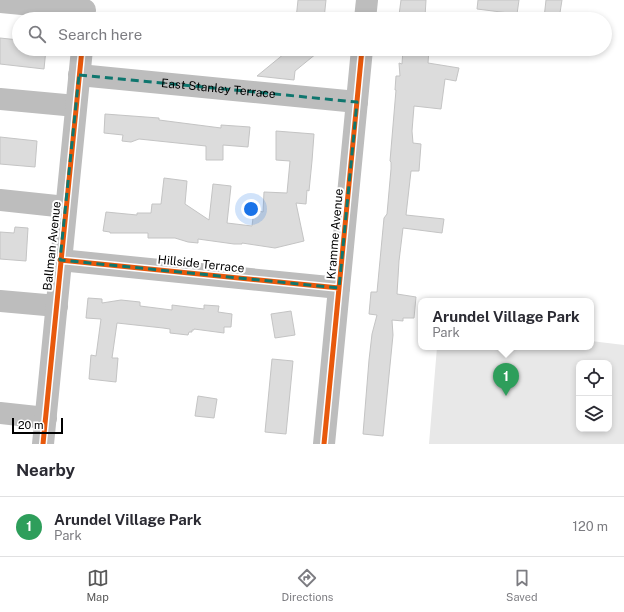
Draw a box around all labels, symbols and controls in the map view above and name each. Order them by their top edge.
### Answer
search box [12,12,612,56]
icon: search [26,23,48,45]
text: Search here [58,26,142,43]
street label: East Stanley Terrace [160,76,277,101]
street label: Kramme Avenue [324,188,346,280]
your location [241,199,261,219]
street label: Ballman Avenue [40,200,64,291]
street label: Hillside Terrace [157,252,245,276]
popup [418,298,594,350]
text: Arundel Village Park [432,308,580,325]
text: Park [432,325,460,340]
map controls [576,360,612,432]
button: locate [576,360,612,396]
pin: 1 [493,363,519,396]
button: layers [576,396,612,432]
scale bar [12,416,63,435]
text: 20 m [18,419,43,431]
text: Nearby [16,460,75,480]
text: Arundel Village Park [54,511,202,528]
text: 1 [26,519,32,534]
text: 120 m [573,519,608,534]
text: Park [54,528,82,543]
tab: Map [86,567,109,603]
tab: Directions [282,567,333,603]
tab: Saved [506,567,538,603]

